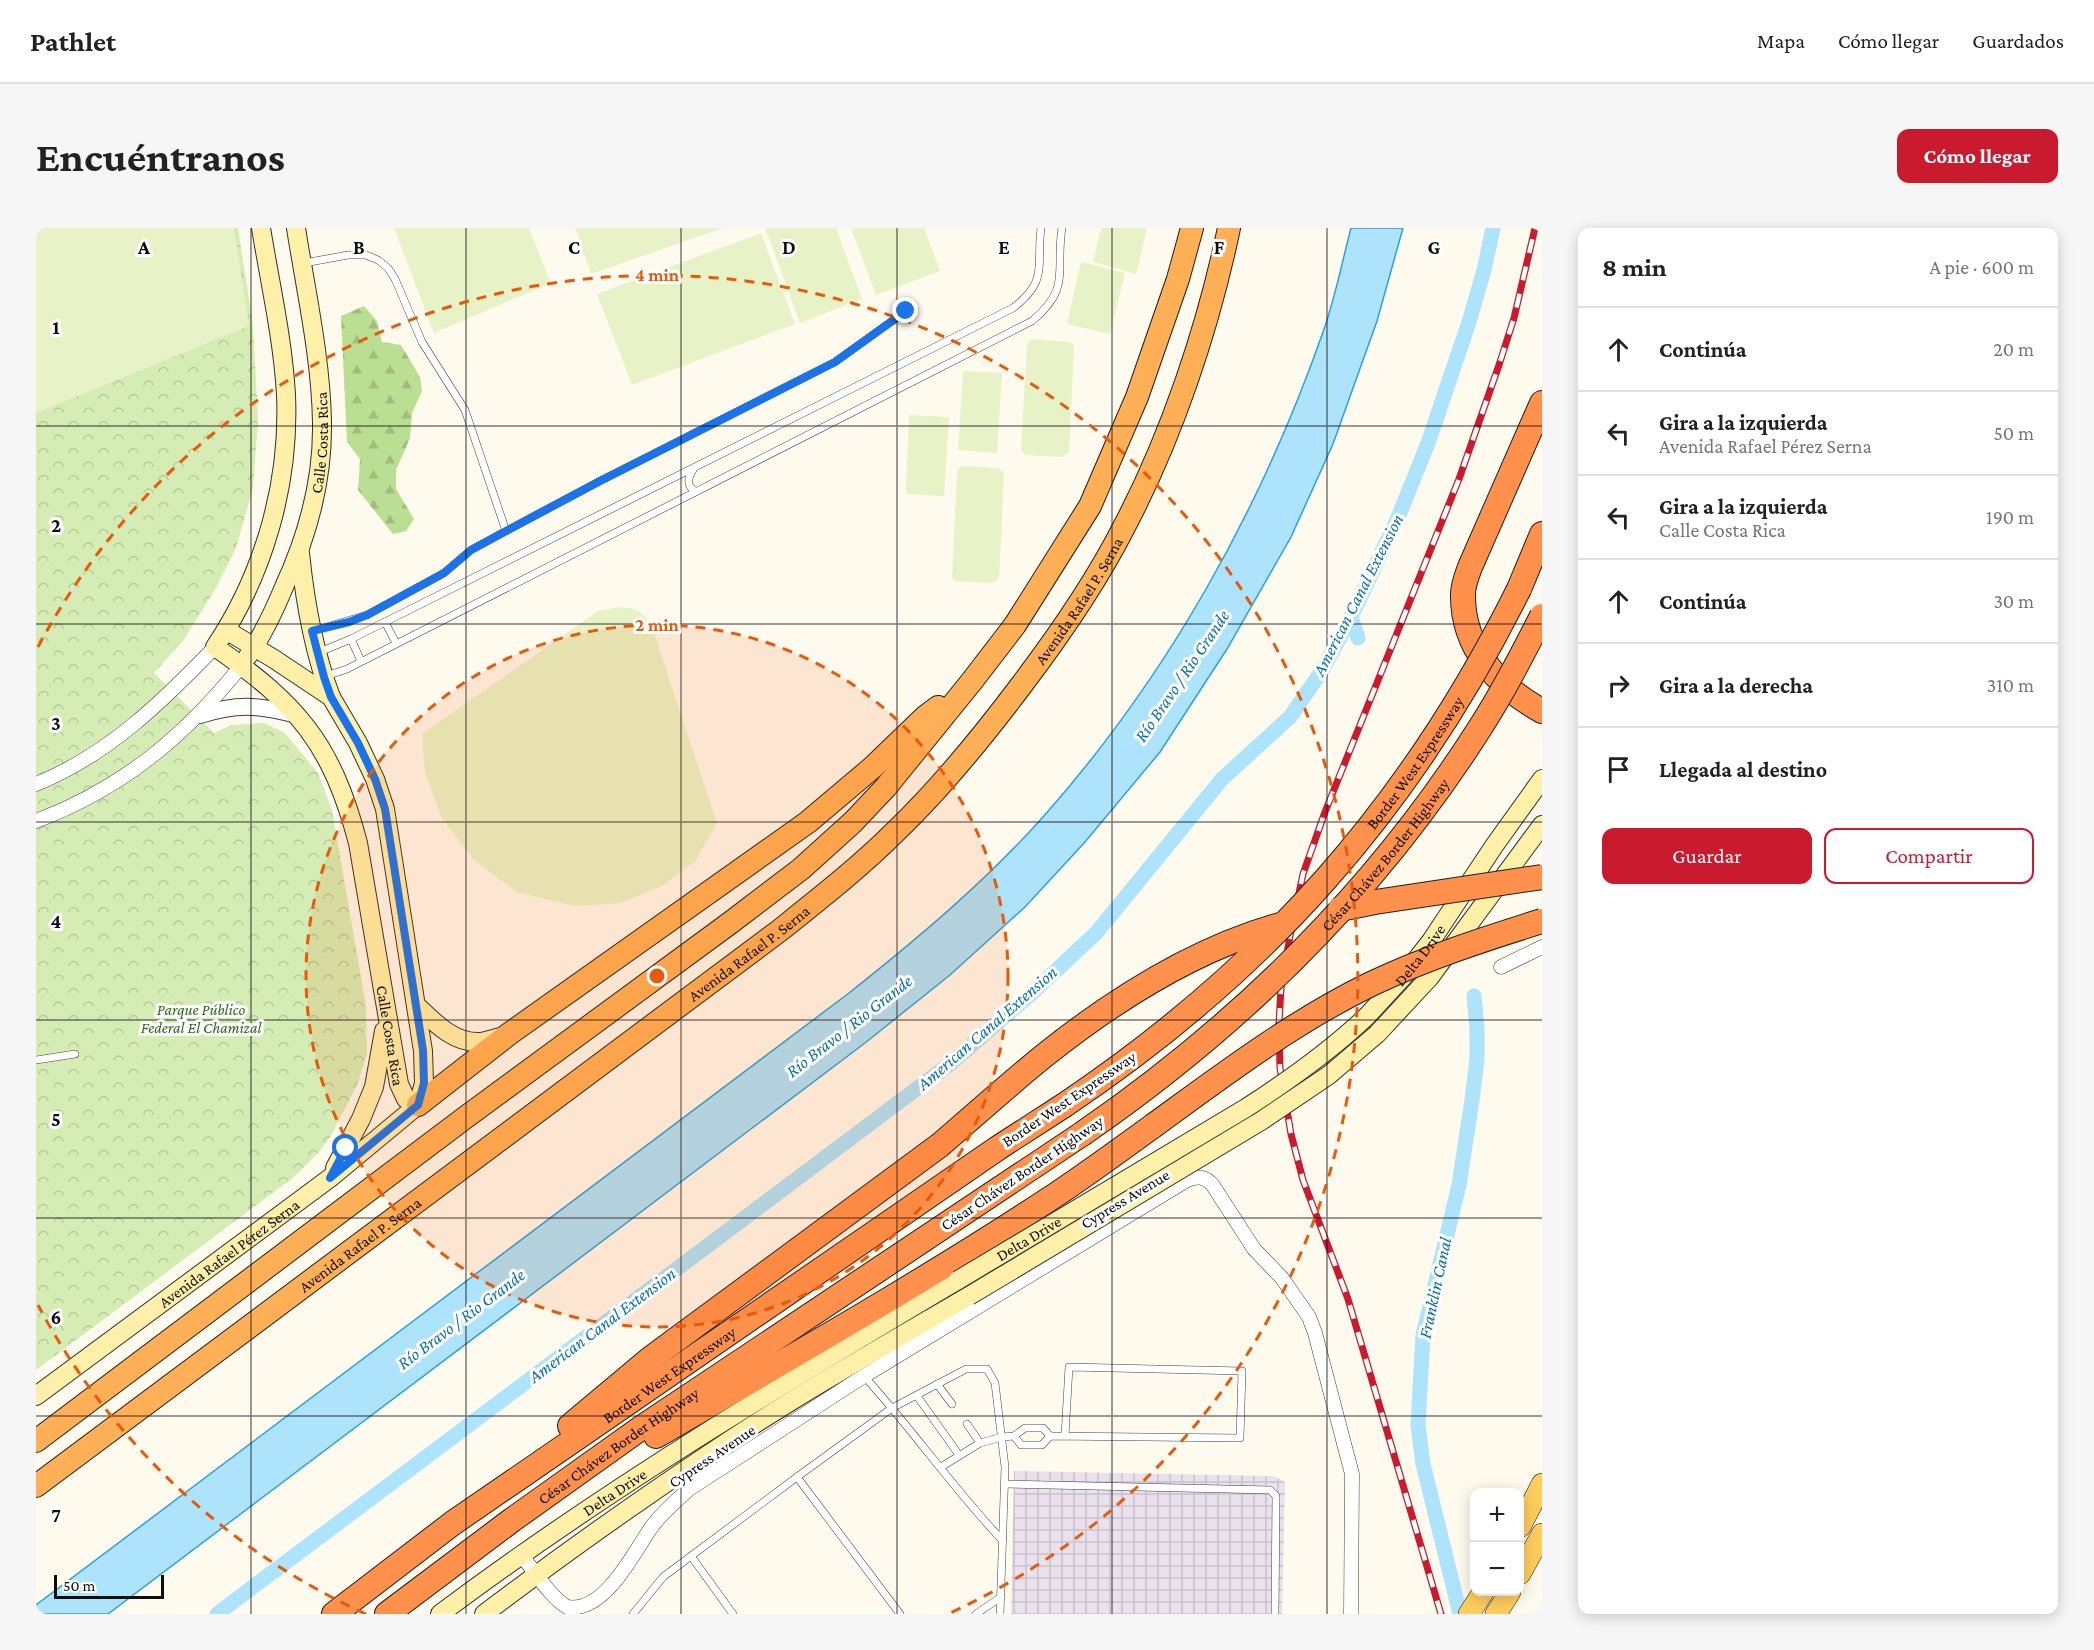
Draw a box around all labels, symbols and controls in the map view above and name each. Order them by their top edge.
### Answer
text: Pathlet [30,26,116,57]
text: Mapa [1757,29,1805,53]
text: Cómo llegar [1838,29,1939,53]
text: Guardados [1972,29,2064,53]
button: Cómo llegar [1897,129,2058,183]
text: Encuéntranos [36,133,285,180]
text: A [137,236,151,258]
text: B [353,236,365,258]
text: C [568,236,580,258]
text: D [782,236,796,258]
text: E [998,236,1010,258]
text: F [1214,236,1225,258]
text: G [1428,236,1441,258]
text: 8 min [1602,253,1667,282]
text: A pie · 600 m [1929,256,2034,278]
text: 4 min [635,265,680,285]
route end [892,297,918,323]
text: 1 [52,316,60,338]
icon: ahead [1602,333,1635,366]
text: Continúa [1659,337,1746,362]
text: 20 m [1993,338,2034,360]
street label: Calle Costa Rica [307,391,331,495]
text: Gira a la izquierda [1659,410,1828,435]
icon: left [1602,417,1635,450]
text: 50 m [1993,422,2034,444]
text: Avenida Rafael Pérez Serna [1659,435,1872,457]
text: Gira a la izquierda [1659,494,1828,519]
icon: left [1602,501,1635,534]
text: 190 m [1986,506,2034,528]
water label: American Canal Extension [1308,511,1407,680]
text: 2 [51,514,61,536]
text: Calle Costa Rica [1659,519,1786,541]
street label: Avenida Rafael P. Serna [1031,534,1126,668]
icon: ahead [1602,585,1635,618]
text: Continúa [1659,589,1746,614]
text: 30 m [1993,590,2034,612]
water label: Río Bravo / Rio Grande [1131,606,1234,746]
text: 2 min [635,615,679,635]
icon: right [1602,669,1635,702]
text: Gira a la derecha [1659,673,1813,698]
text: 310 m [1987,674,2034,696]
street label: Border West Expressway [1363,693,1468,832]
text: 3 [51,712,61,734]
icon: arrive [1602,753,1635,786]
text: Llegada al destino [1659,757,1827,782]
street label: César Chávez Border Highway [1318,774,1453,934]
button: Guardar [1602,828,1812,884]
button: Compartir [1824,828,2034,884]
street label: Avenida Rafael P. Serna [685,901,813,1004]
text: 4 [51,910,62,932]
street label: Delta Drive [1391,921,1448,989]
water label: American Canal Extension [912,962,1061,1095]
centre of rings [647,966,667,986]
water label: Río Bravo / Rio Grande [782,971,916,1081]
street label: Calle Costa Rica [374,984,408,1088]
park label: Parque Público Federal El Chamizal [141,1001,262,1036]
street label: Border West Expressway [999,1048,1140,1151]
text: 5 [51,1108,61,1130]
street label: César Chávez Border Highway [938,1112,1107,1234]
route start [332,1134,358,1160]
street label: Cypress Avenue [1078,1166,1173,1233]
street label: Avenida Rafael P. Serna [295,1193,424,1295]
street label: Avenida Rafael Pérez Serna [155,1195,303,1311]
street label: Delta Drive [993,1212,1064,1264]
water label: Franklin Canal [1415,1235,1456,1340]
water label: American Canal Extension [524,1263,679,1387]
water label: Río Bravo / Rio Grande [393,1264,529,1373]
text: 6 [51,1306,61,1328]
street label: Border West Expressway [599,1322,740,1426]
street label: César Chávez Border Highway [535,1383,703,1507]
street label: Cypress Avenue [666,1421,759,1492]
street label: Delta Drive [579,1465,649,1519]
map controls [1470,1488,1524,1596]
button: + [1470,1488,1524,1542]
text: 7 [51,1504,61,1526]
button: − [1470,1542,1524,1596]
scale bar [54,1572,164,1600]
text: 50 m [63,1577,95,1594]

